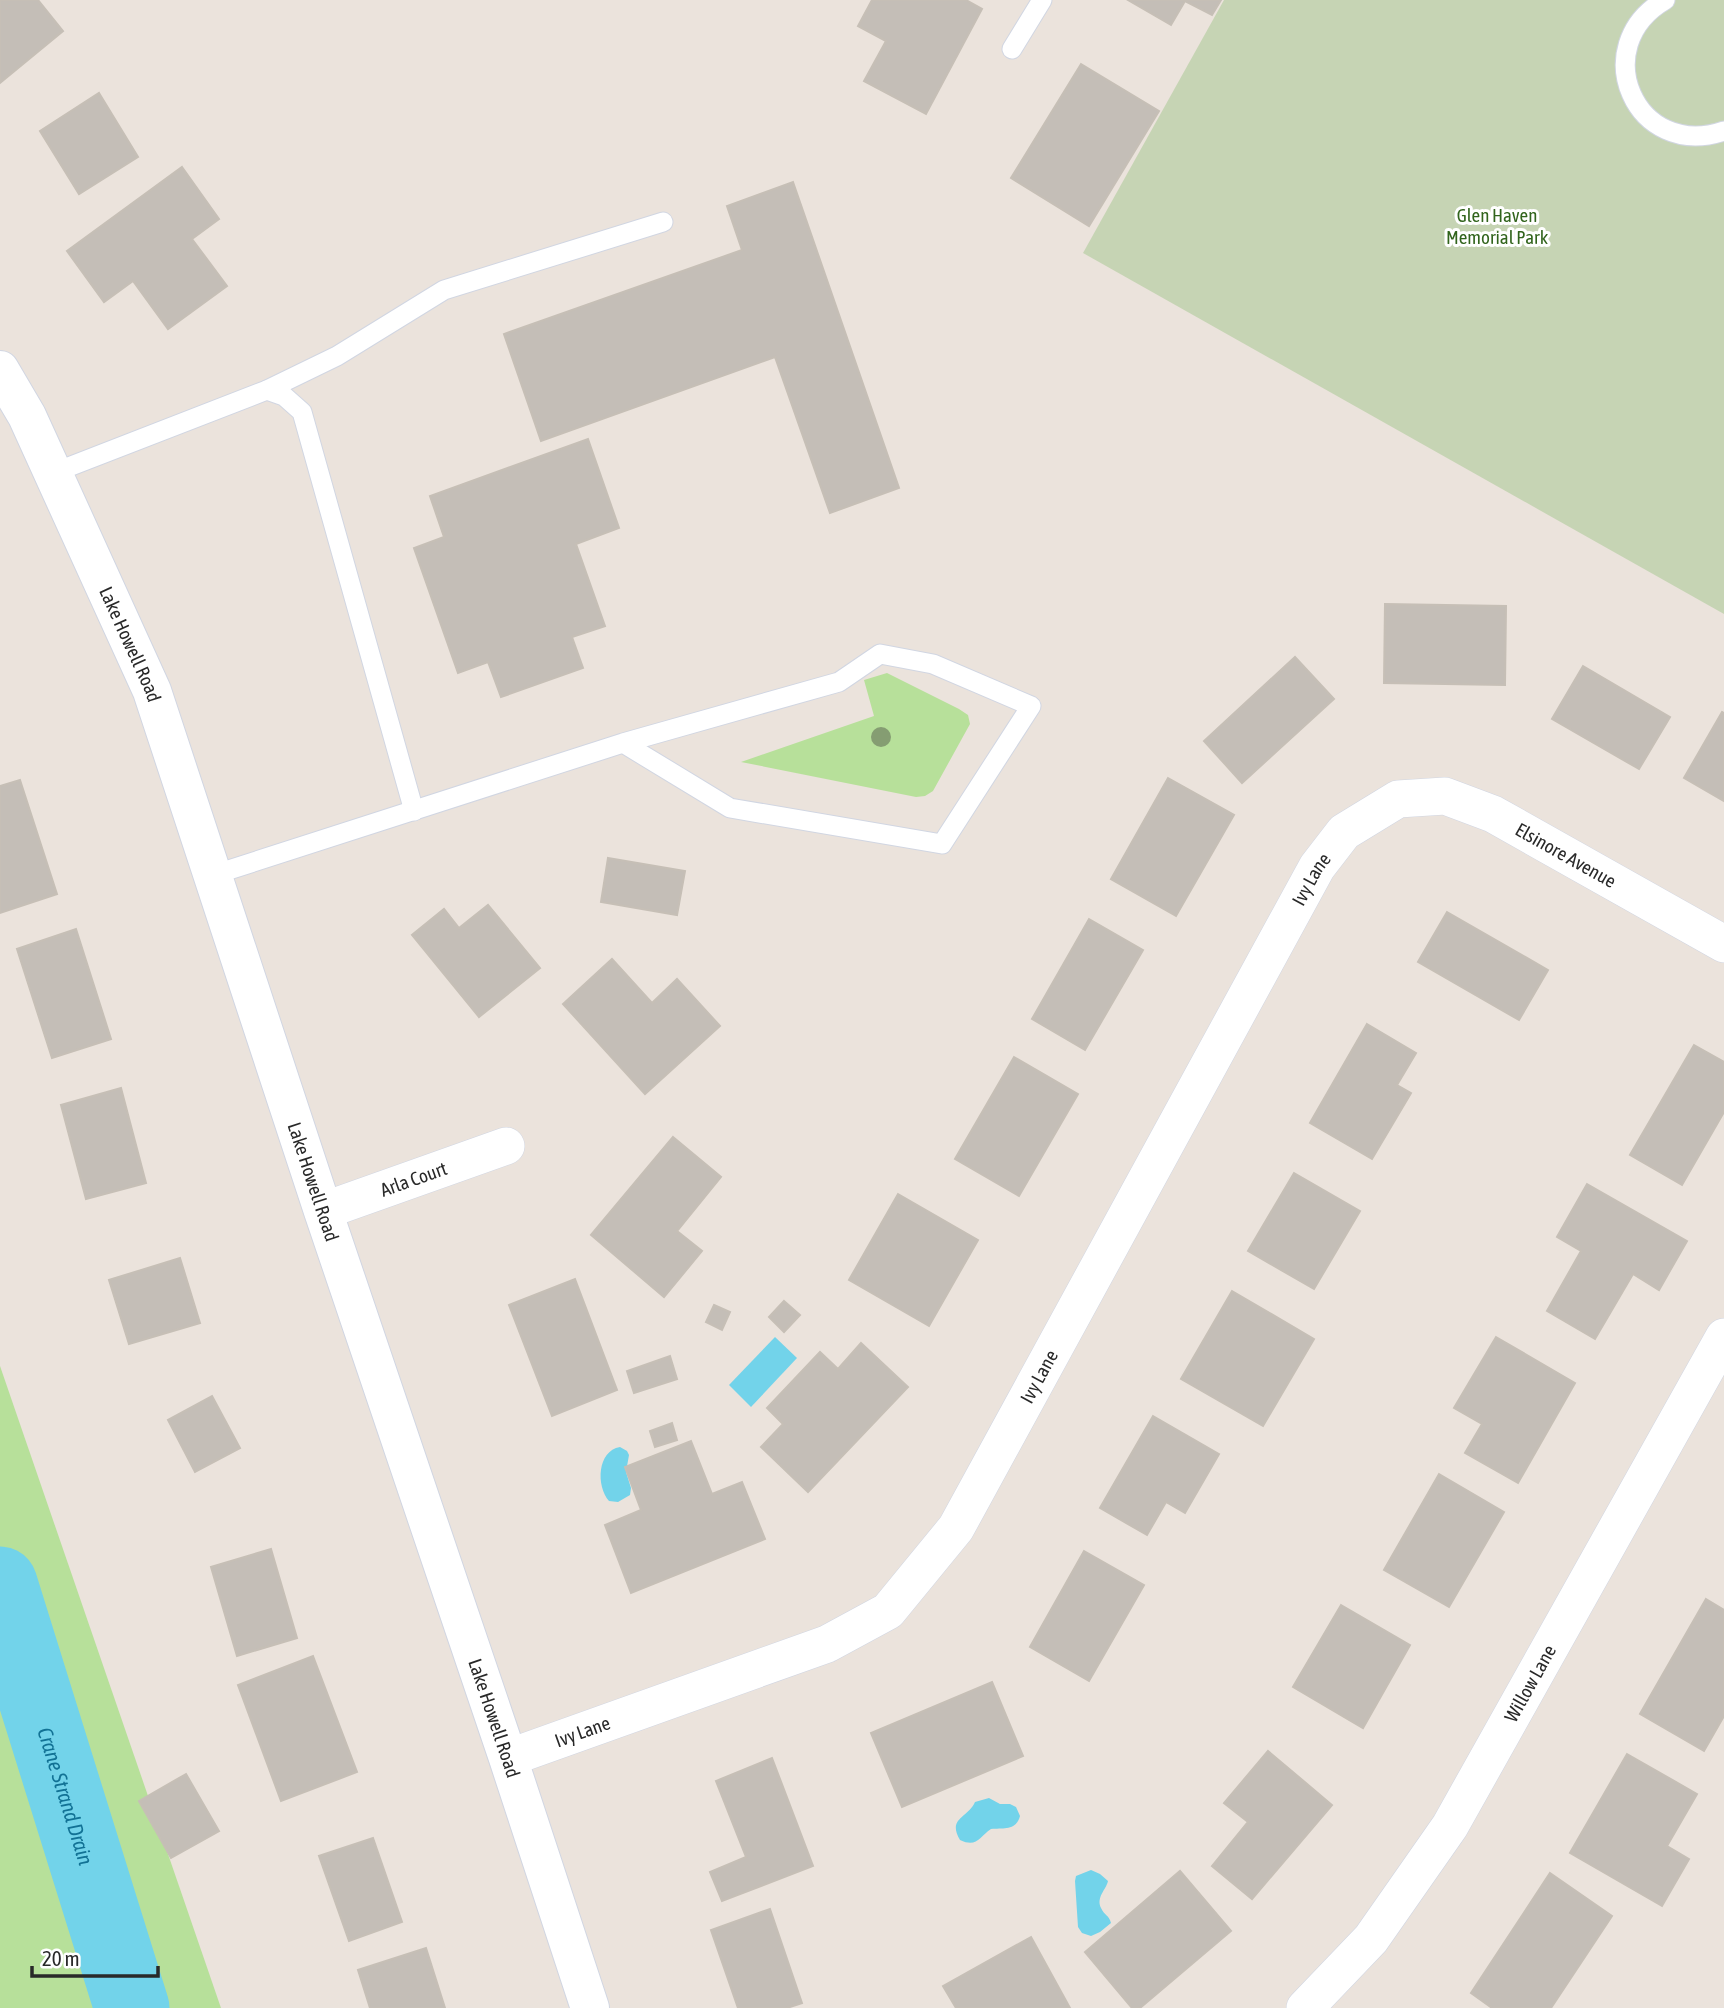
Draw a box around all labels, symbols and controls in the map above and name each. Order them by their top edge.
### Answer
park label: Glen Haven Memorial Park [1446,204,1549,248]
street label: Lake Howell Road [95,583,166,705]
street label: Elsinore Avenue [1512,818,1620,892]
street label: Ivy Lane [1287,848,1335,909]
street label: Lake Howell Road [284,1119,343,1244]
street label: Arla Court [377,1157,450,1201]
street label: Ivy Lane [1015,1346,1062,1407]
street label: Willow Lane [1500,1641,1560,1726]
street label: Lake Howell Road [464,1656,525,1780]
street label: Ivy Lane [552,1711,613,1751]
water label: Crane Strand Drain [33,1724,99,1868]
scale bar [32,1934,158,1978]
text: 20 m [42,1946,80,1970]

